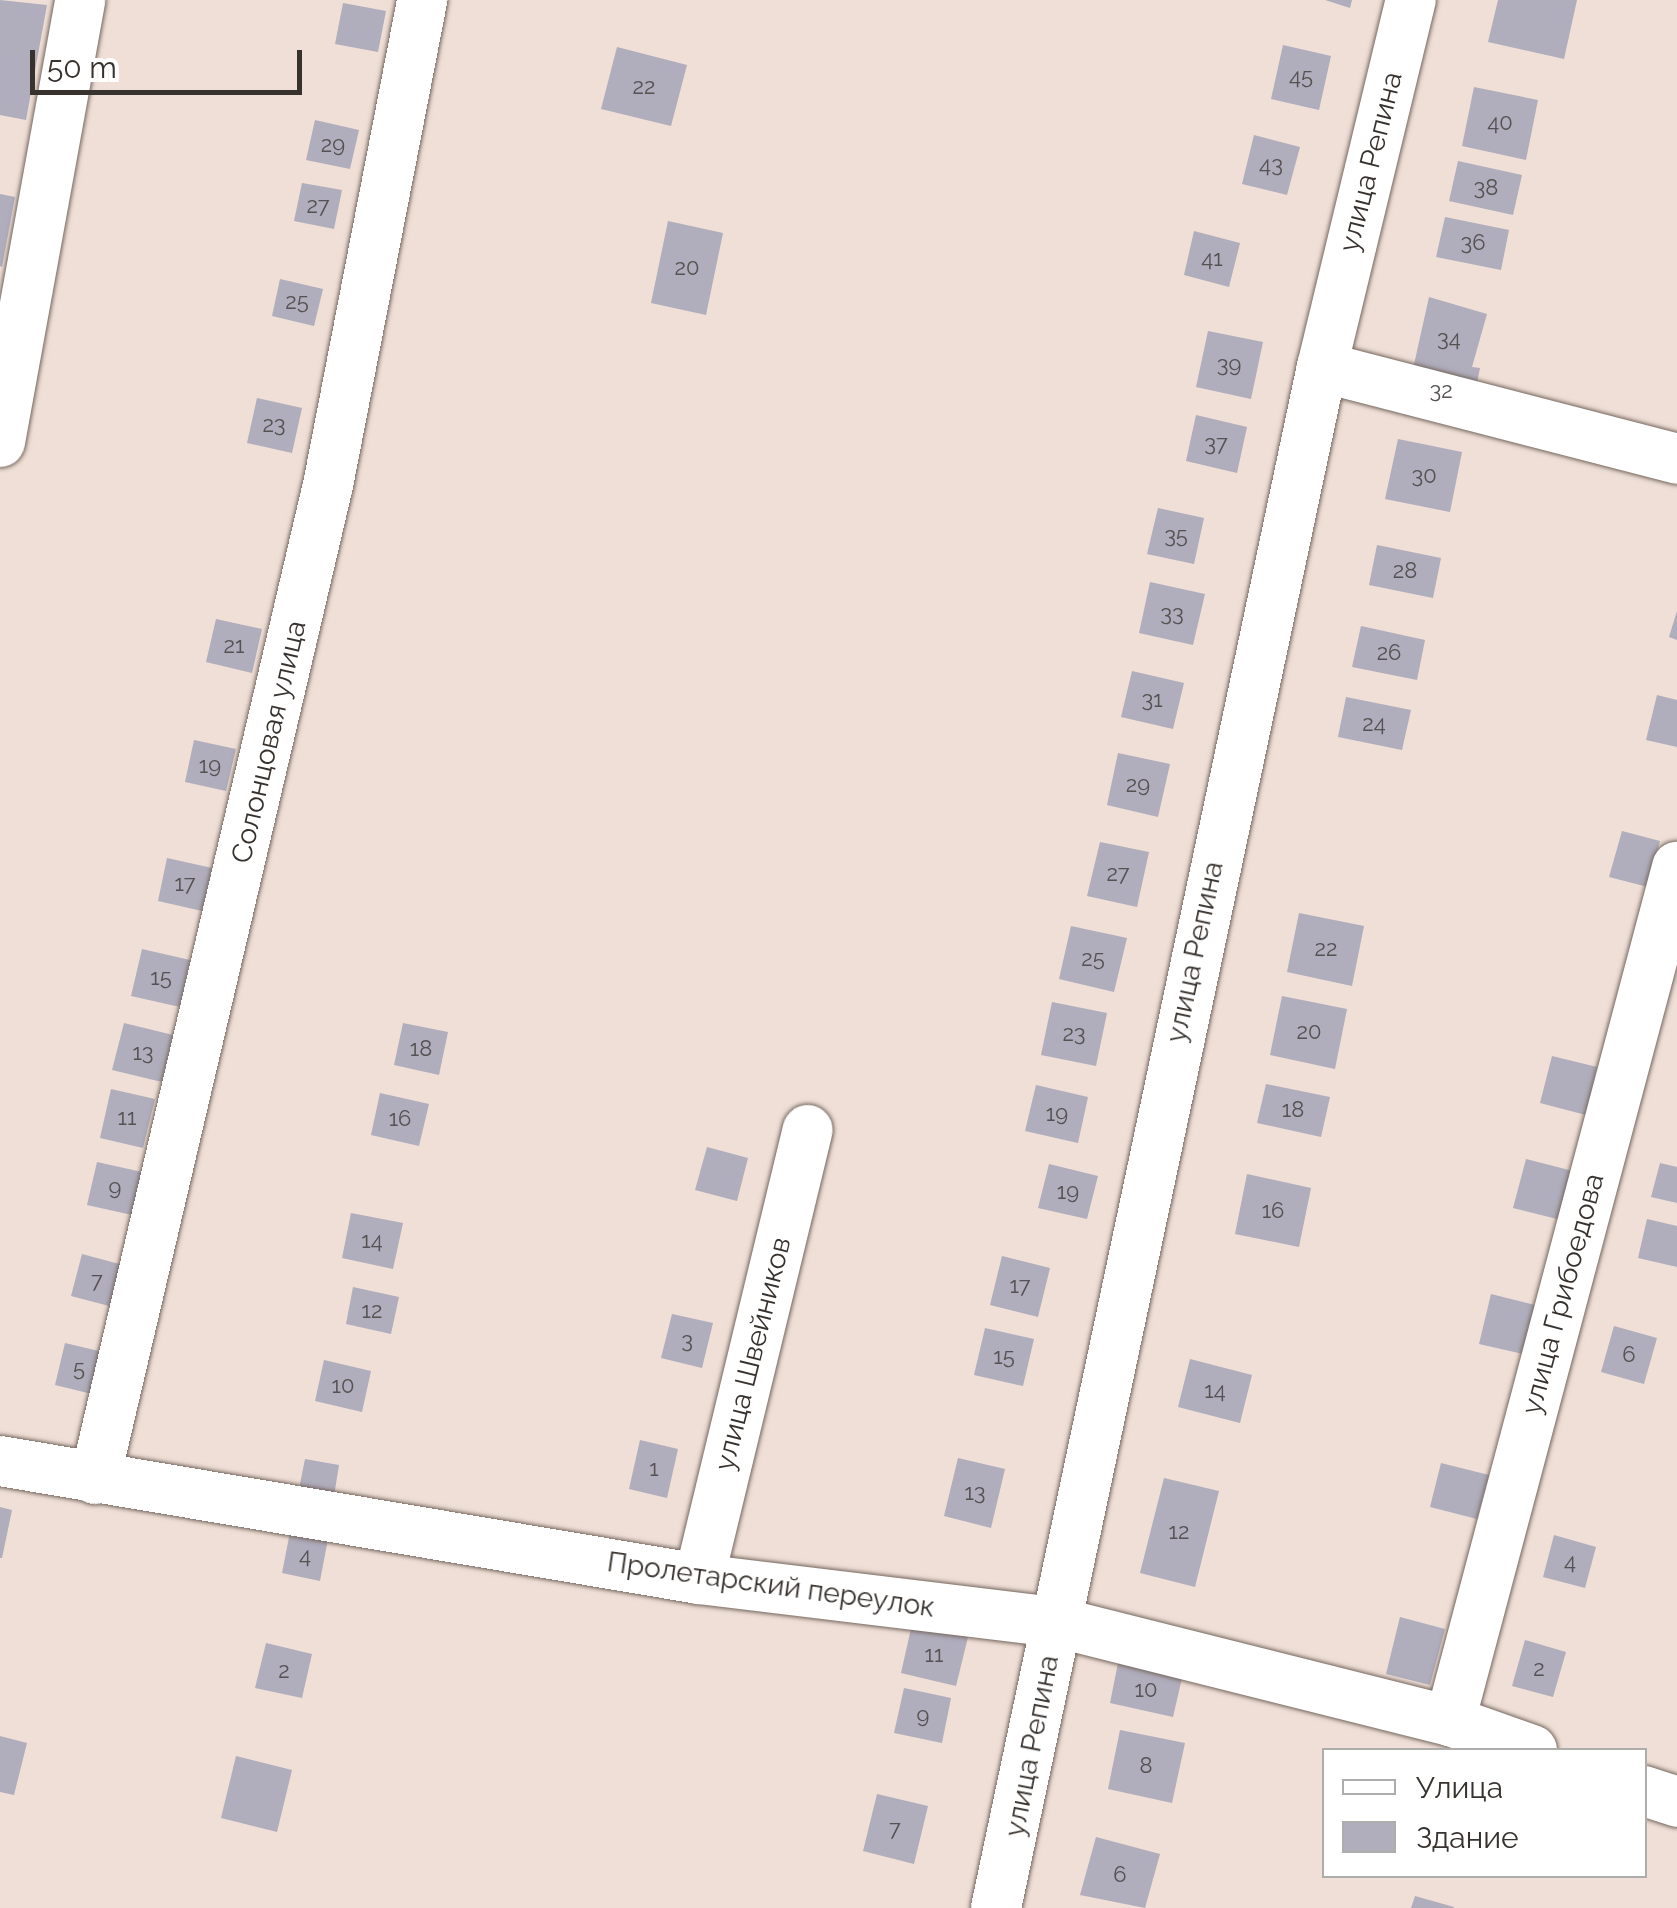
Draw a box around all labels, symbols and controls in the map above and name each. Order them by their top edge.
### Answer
scale bar [35,30,308,92]
text: 50 m [47,50,117,85]
house number: 45 [1289,64,1313,90]
street label: улица Репина [1332,69,1410,255]
house number: 22 [633,74,655,100]
house number: 40 [1487,110,1513,136]
house number: 29 [321,132,345,158]
house number: 43 [1259,152,1283,178]
house number: 38 [1474,175,1498,201]
house number: 27 [306,193,330,219]
house number: 36 [1460,230,1486,256]
house number: 41 [1201,246,1223,272]
house number: 20 [675,255,699,281]
house number: 25 [285,289,309,315]
house number: 34 [1437,326,1461,352]
house number: 39 [1217,352,1241,378]
house number: 32 [1429,378,1453,404]
house number: 23 [262,412,286,438]
house number: 37 [1204,431,1228,457]
house number: 30 [1411,463,1437,489]
house number: 35 [1164,523,1188,549]
house number: 28 [1393,558,1417,584]
house number: 33 [1160,601,1184,627]
street label: Солонцовая улица [225,617,313,867]
house number: 21 [224,633,244,659]
house number: 26 [1377,640,1401,666]
house number: 31 [1141,687,1163,713]
house number: 24 [1362,711,1386,737]
house number: 19 [199,753,221,779]
house number: 29 [1126,772,1150,798]
street label: улица Репина [1159,858,1231,1046]
house number: 27 [1106,861,1130,887]
house number: 17 [174,871,196,897]
house number: 22 [1315,936,1337,962]
house number: 25 [1081,946,1105,972]
house number: 15 [150,965,172,991]
house number: 20 [1297,1019,1321,1045]
house number: 23 [1062,1021,1086,1047]
house number: 18 [410,1036,432,1062]
house number: 13 [132,1040,154,1066]
house number: 18 [1282,1097,1304,1123]
house number: 19 [1046,1101,1068,1127]
house number: 11 [118,1105,136,1131]
house number: 16 [389,1106,411,1132]
street label: улица Грибоедова [1515,1170,1611,1418]
house number: 9 [109,1175,121,1201]
house number: 19 [1057,1179,1079,1205]
house number: 16 [1262,1198,1284,1224]
house number: 14 [361,1228,383,1254]
street label: улица Швейников [708,1234,798,1474]
house number: 7 [91,1268,103,1294]
house number: 17 [1009,1273,1031,1299]
house number: 12 [362,1298,382,1324]
house number: 3 [681,1328,693,1354]
house number: 6 [1622,1342,1636,1368]
house number: 15 [993,1344,1015,1370]
house number: 5 [73,1356,85,1382]
house number: 10 [332,1373,354,1399]
house number: 14 [1204,1378,1226,1404]
house number: 1 [649,1456,659,1482]
house number: 13 [964,1480,986,1506]
house number: 12 [1169,1519,1189,1545]
house number: 4 [299,1543,311,1569]
street label: Пролетарский переулок [605,1545,937,1625]
house number: 4 [1564,1549,1576,1575]
house number: 11 [925,1642,943,1668]
street label: улица Репина [998,1652,1066,1840]
house number: 2 [1533,1656,1545,1682]
house number: 2 [278,1658,290,1684]
house number: 10 [1135,1677,1157,1703]
house number: 9 [917,1703,929,1729]
legend [1322,1748,1647,1878]
house number: 8 [1139,1753,1153,1779]
text: Улица [1416,1770,1503,1805]
house number: 7 [889,1816,901,1842]
text: Здание [1416,1820,1519,1855]
house number: 6 [1113,1862,1127,1888]

